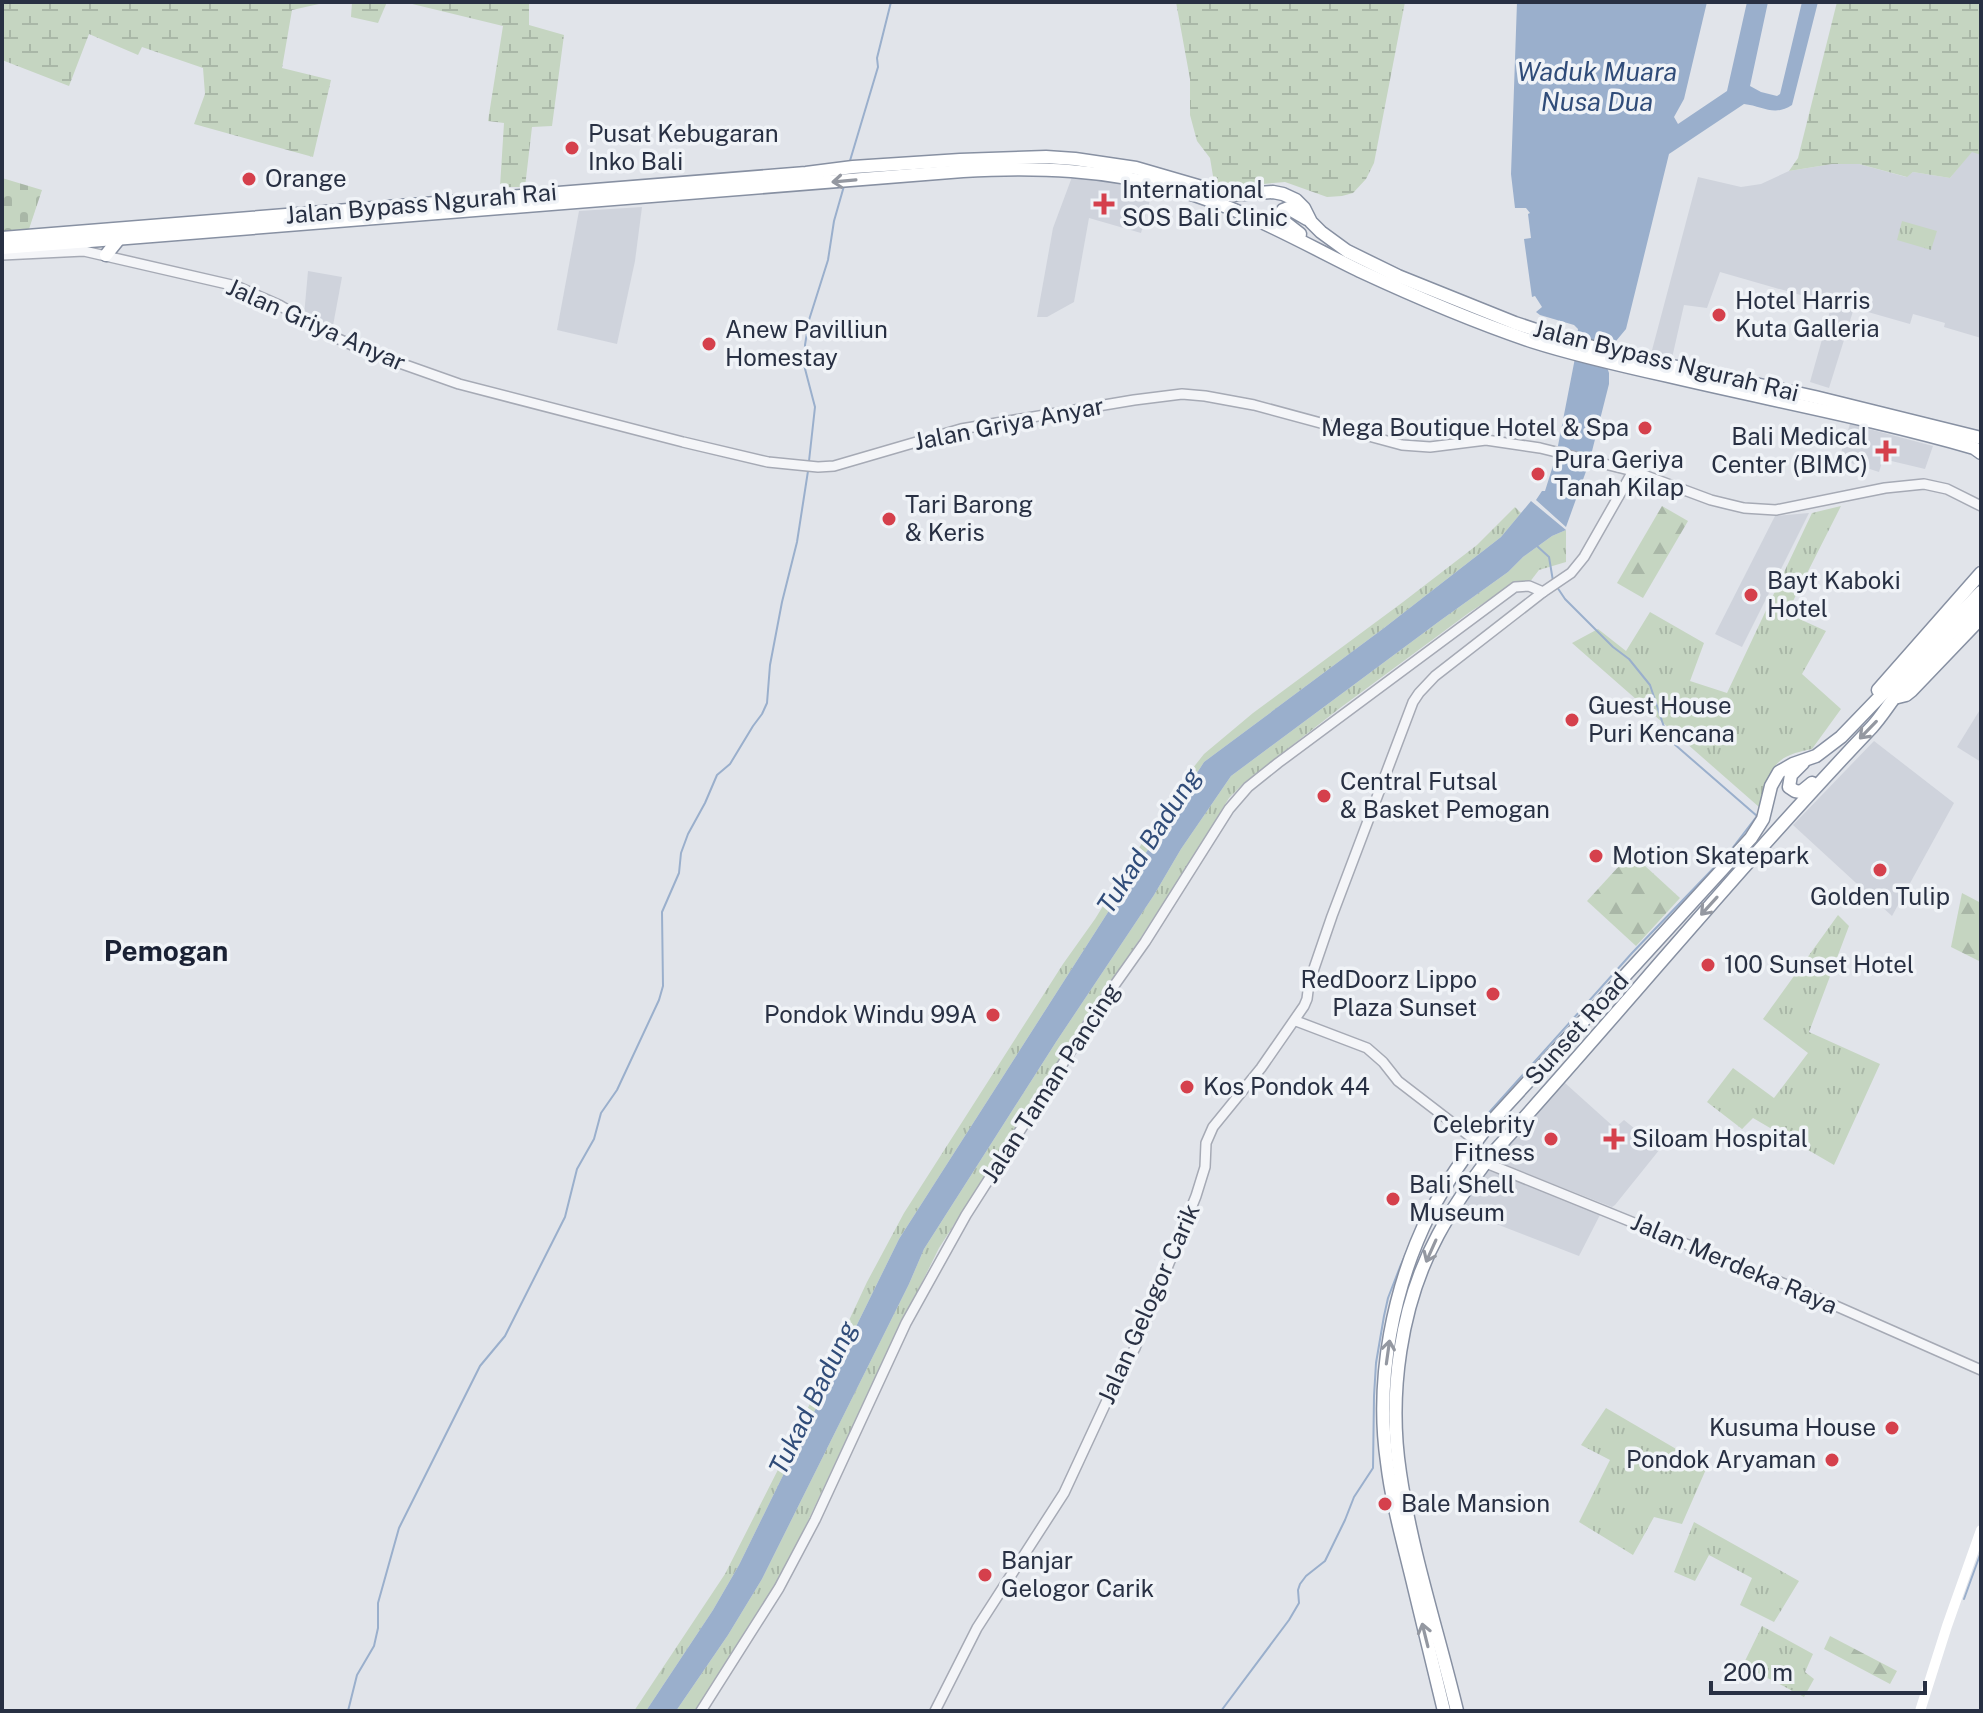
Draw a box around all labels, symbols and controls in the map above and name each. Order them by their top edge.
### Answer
water label: Waduk Muara Nusa Dua [1517,56,1677,117]
place label: Pusat Kebugaran Inko Bali [588,119,779,175]
marker: Pusat Kebugaran Inko Bali [563,139,581,157]
place label: Orange [265,164,347,192]
marker: Orange [240,170,258,188]
one-way arrow [831,174,858,189]
place label: International SOS Bali Clinic [1122,175,1288,231]
street label: Jalan Bypass Ngurah Rai [284,177,558,229]
marker: International SOS Bali Clinic [1093,193,1115,215]
street label: Jalan Griya Anyar [223,272,410,376]
place label: Hotel Harris Kuta Galleria [1735,286,1880,342]
marker: Hotel Harris Kuta Galleria [1710,306,1728,324]
street label: Jalan Bypass Ngurah Rai [1531,313,1802,407]
place label: Anew Pavilliun Homestay [725,315,888,371]
marker: Anew Pavilliun Homestay [700,335,718,353]
street label: Jalan Griya Anyar [911,391,1106,455]
place label: Mega Boutique Hotel & Spa [1321,413,1629,441]
marker: Mega Boutique Hotel & Spa [1636,419,1654,437]
place label: Bali Medical Center (BIMC) [1711,422,1868,478]
marker: Bali Medical Center (BIMC) [1875,440,1897,462]
place label: Pura Geriya Tanah Kilap [1554,445,1684,501]
marker: Pura Geriya Tanah Kilap [1529,465,1547,483]
place label: Tari Barong & Keris [905,490,1033,546]
marker: Tari Barong & Keris [880,510,898,528]
place label: Bayt Kaboki Hotel [1767,566,1901,622]
marker: Bayt Kaboki Hotel [1742,586,1760,604]
place label: Guest House Puri Kencana [1588,691,1735,747]
marker: Guest House Puri Kencana [1563,711,1581,729]
one-way arrow [1859,720,1878,739]
water label: Tukad Badung [1090,762,1207,919]
place label: Central Futsal & Basket Pemogan [1340,767,1550,823]
marker: Central Futsal & Basket Pemogan [1315,787,1333,805]
place label: Motion Skatepark [1612,841,1810,869]
marker: Motion Skatepark [1587,847,1605,865]
marker: Golden Tulip [1871,861,1889,879]
place label: Golden Tulip [1810,882,1950,910]
one-way arrow [1700,895,1718,915]
district label: Pemogan [104,934,228,967]
place label: 100 Sunset Hotel [1724,950,1914,978]
marker: 100 Sunset Hotel [1699,956,1717,974]
place label: RedDoorz Lippo Plaza Sunset [1300,965,1477,1021]
street label: Sunset Road [1519,967,1634,1090]
street label: Jalan Taman Pancing [975,977,1125,1188]
marker: RedDoorz Lippo Plaza Sunset [1484,985,1502,1003]
place label: Pondok Windu 99A [764,1000,977,1028]
marker: Pondok Windu 99A [984,1006,1002,1024]
place label: Kos Pondok 44 [1203,1072,1370,1100]
marker: Kos Pondok 44 [1178,1078,1196,1096]
place label: Celebrity Fitness [1433,1110,1535,1166]
place label: Siloam Hospital [1632,1124,1808,1152]
marker: Siloam Hospital [1603,1128,1625,1150]
marker: Celebrity Fitness [1542,1130,1560,1148]
place label: Bali Shell Museum [1409,1170,1515,1226]
marker: Bali Shell Museum [1384,1190,1402,1208]
street label: Jalan Gelogor Carik [1091,1199,1205,1408]
street label: Jalan Merdeka Raya [1627,1207,1842,1319]
one-way arrow [1422,1238,1437,1263]
water label: Tukad Badung [762,1315,863,1480]
one-way arrow [1381,1340,1396,1365]
place label: Kusuma House [1709,1413,1876,1441]
marker: Kusuma House [1883,1419,1901,1437]
place label: Pondok Aryaman [1626,1445,1816,1473]
marker: Pondok Aryaman [1823,1451,1841,1469]
place label: Bale Mansion [1401,1489,1550,1517]
marker: Bale Mansion [1376,1495,1394,1513]
place label: Banjar Gelogor Carik [1001,1546,1154,1602]
marker: Banjar Gelogor Carik [976,1566,994,1584]
one-way arrow [1417,1623,1432,1649]
scale bar [1711,1645,1925,1695]
text: 200 m [1723,1658,1793,1686]

